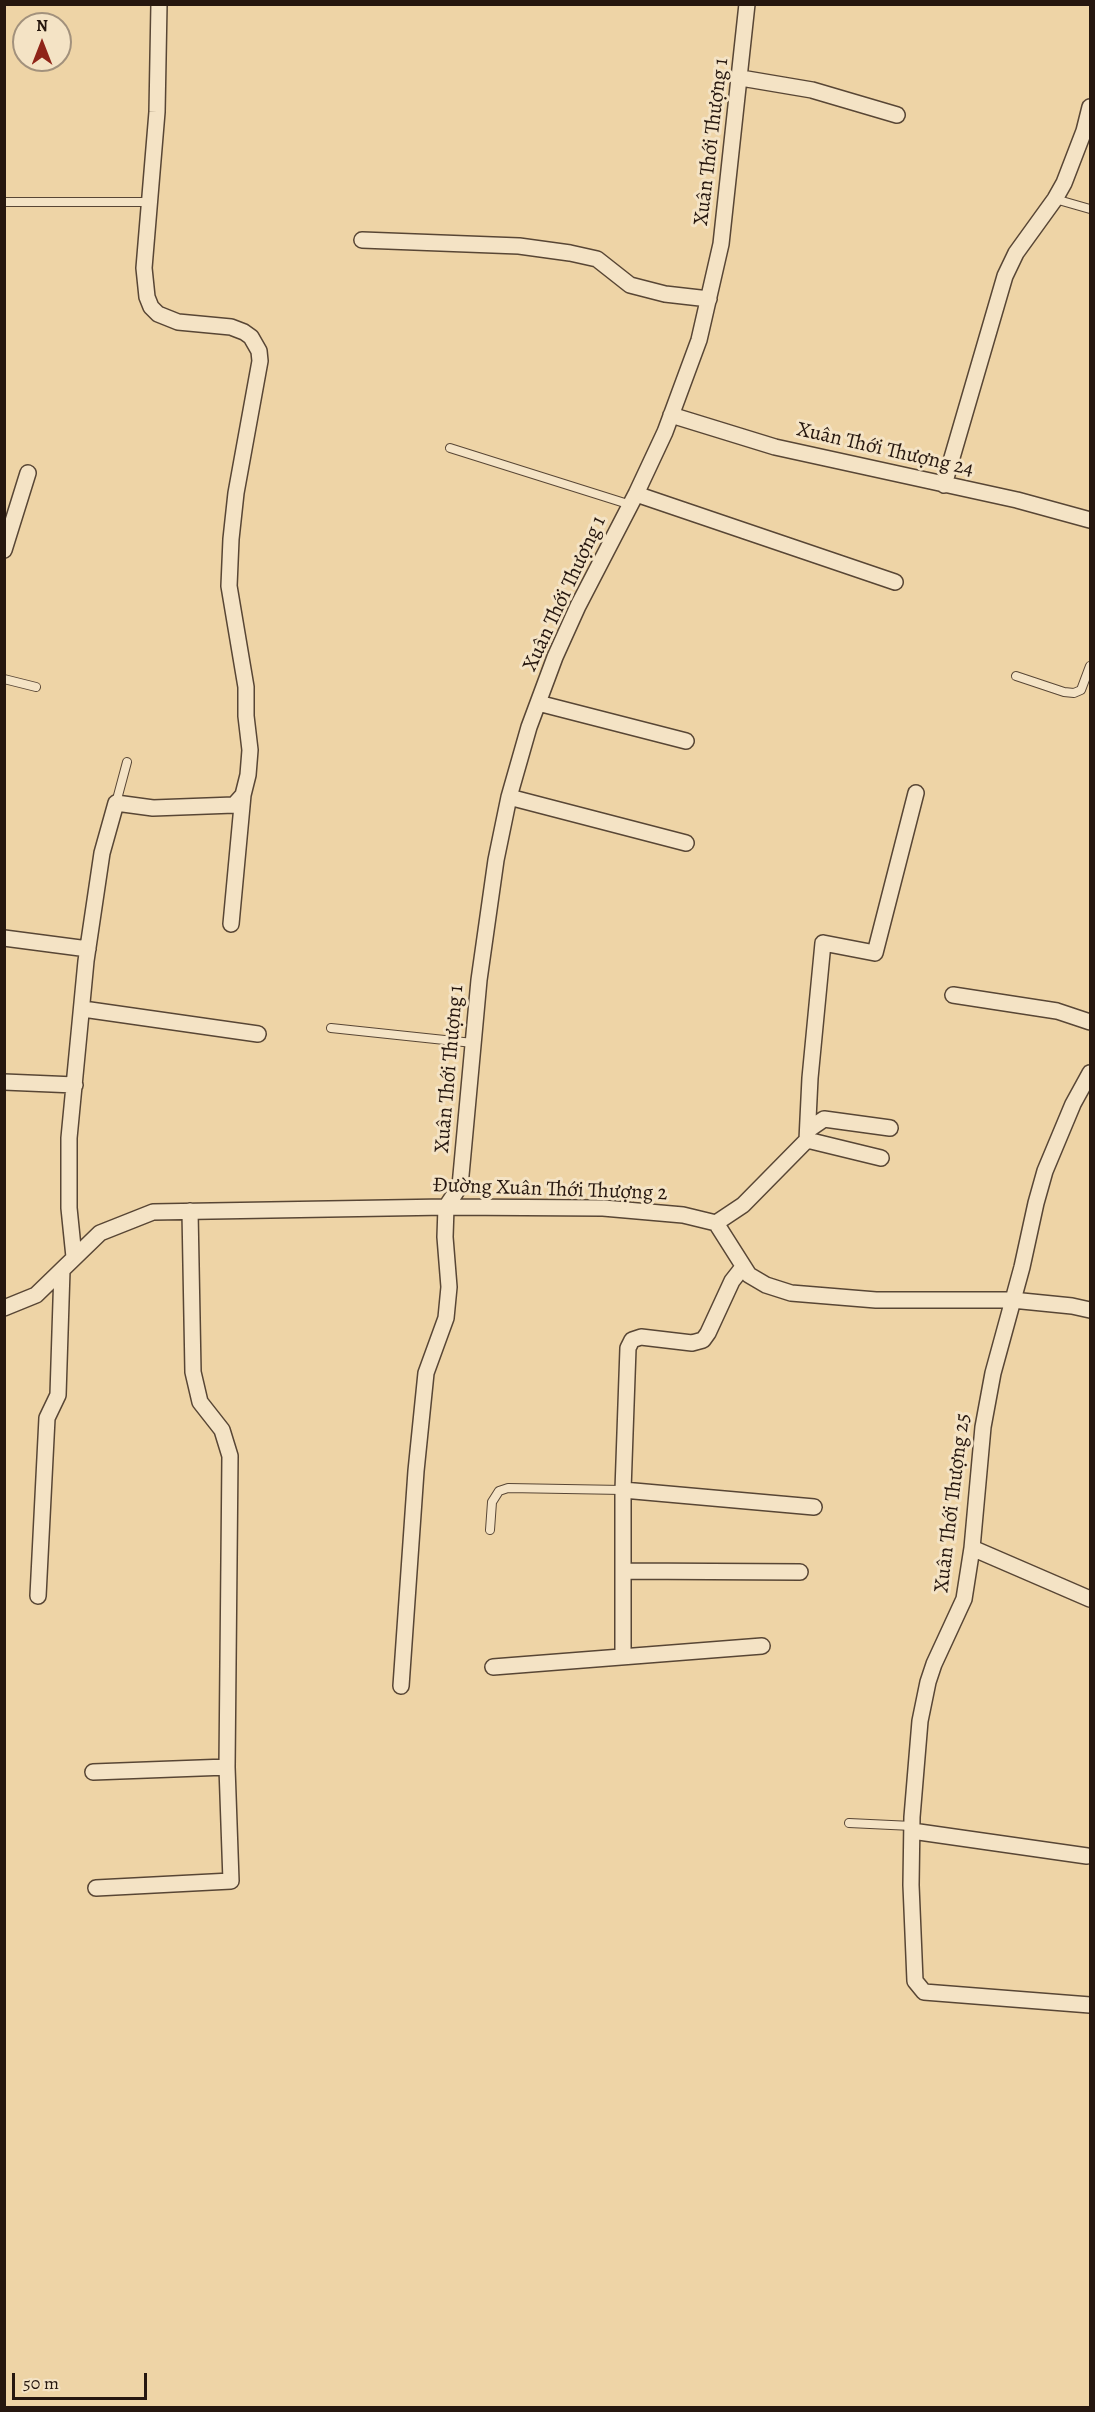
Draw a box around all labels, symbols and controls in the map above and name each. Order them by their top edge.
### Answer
north arrow [12,12,72,72]
text: N [36,15,48,37]
street label: Xuân Thới Thượng 1 [689,57,735,227]
street label: Xuân Thới Thượng 24 [794,417,976,483]
street label: Xuân Thới Thượng 1 [518,512,612,676]
street label: Xuân Thới Thượng 1 [430,984,470,1154]
street label: Đường Xuân Thới Thượng 2 [432,1173,668,1207]
street label: Xuân Thới Thượng 25 [930,1412,976,1594]
scale bar [15,2361,150,2399]
text: 50 m [23,2371,59,2395]

